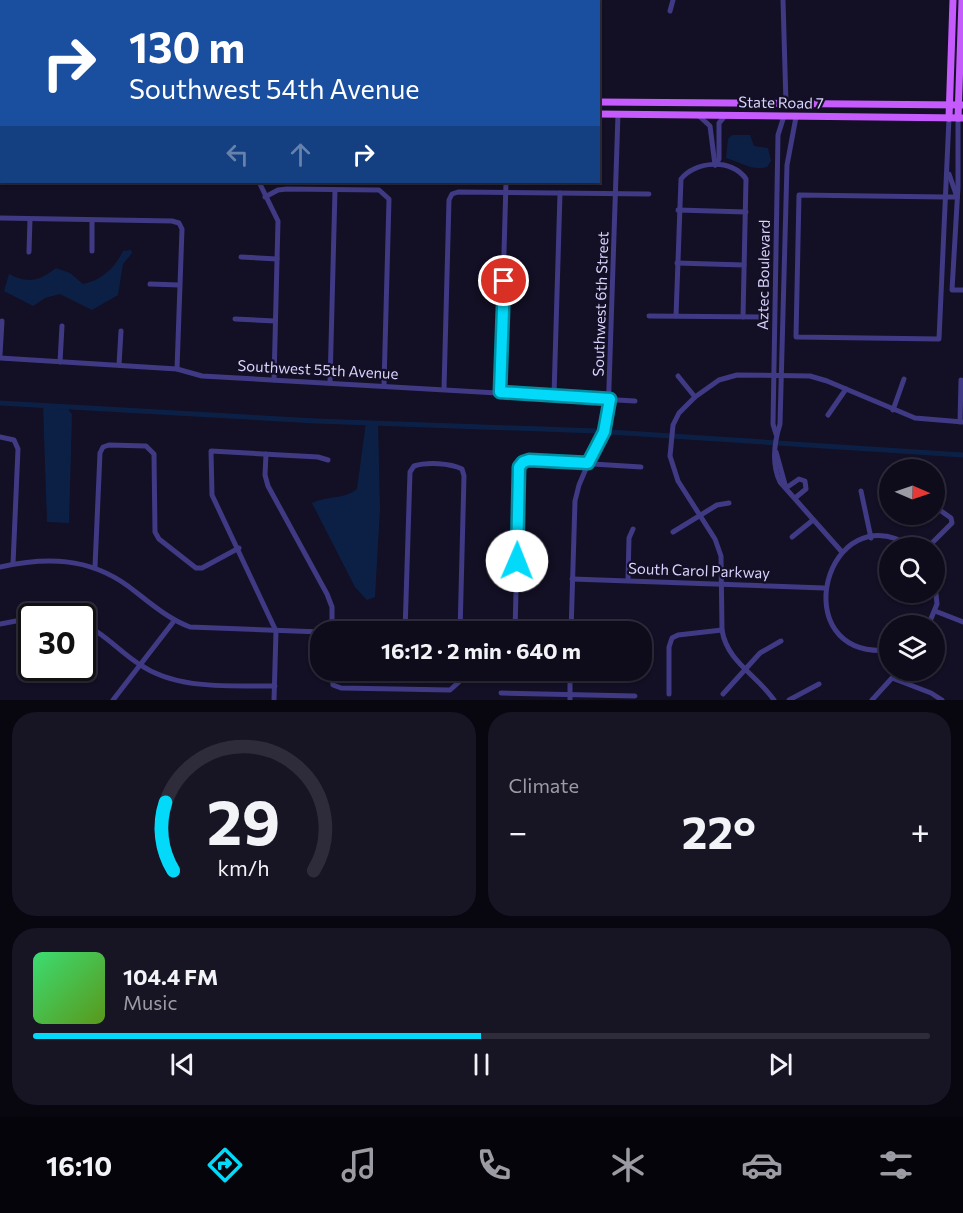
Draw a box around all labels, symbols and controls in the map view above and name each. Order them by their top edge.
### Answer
text: 130 m [129,20,245,72]
icon: right [30,24,108,102]
text: Southwest 54th Avenue [129,72,420,105]
street label: State Road 7 [738,92,824,112]
icon: left [221,138,254,171]
icon: ahead [284,138,317,171]
icon: right [347,138,380,171]
street label: Aztec Boulevard [753,220,773,330]
street label: Southwest 6th Street [588,231,612,377]
pin [478,255,529,306]
icon: arrive [487,264,520,297]
street label: Southwest 55th Avenue [237,356,399,382]
north arrow [879,459,945,525]
map controls [879,459,945,681]
position arrow [485,529,549,593]
button: search [879,537,945,603]
street label: South Carol Parkway [628,559,771,581]
speed limit sign: 30 [18,603,96,681]
button: layers [879,615,945,681]
text: 16:12 · 2 min · 640 m [381,637,581,664]
text: Climate [509,773,579,797]
text: 29 [207,782,281,858]
text: 22° [682,803,756,858]
text: − [509,810,527,851]
text: + [911,810,930,851]
text: km/h [218,854,270,880]
text: 104.4 FM [123,963,218,990]
text: Music [123,990,177,1014]
icon: previous [166,1048,199,1081]
icon: pause [465,1048,498,1081]
icon: next [764,1048,797,1081]
icon: directions [204,1144,246,1186]
icon: music [338,1144,380,1186]
icon: phone [473,1144,515,1186]
icon: climate [607,1144,649,1186]
icon: car [741,1144,783,1186]
icon: filters [875,1144,917,1186]
text: 16:10 [46,1149,112,1182]

